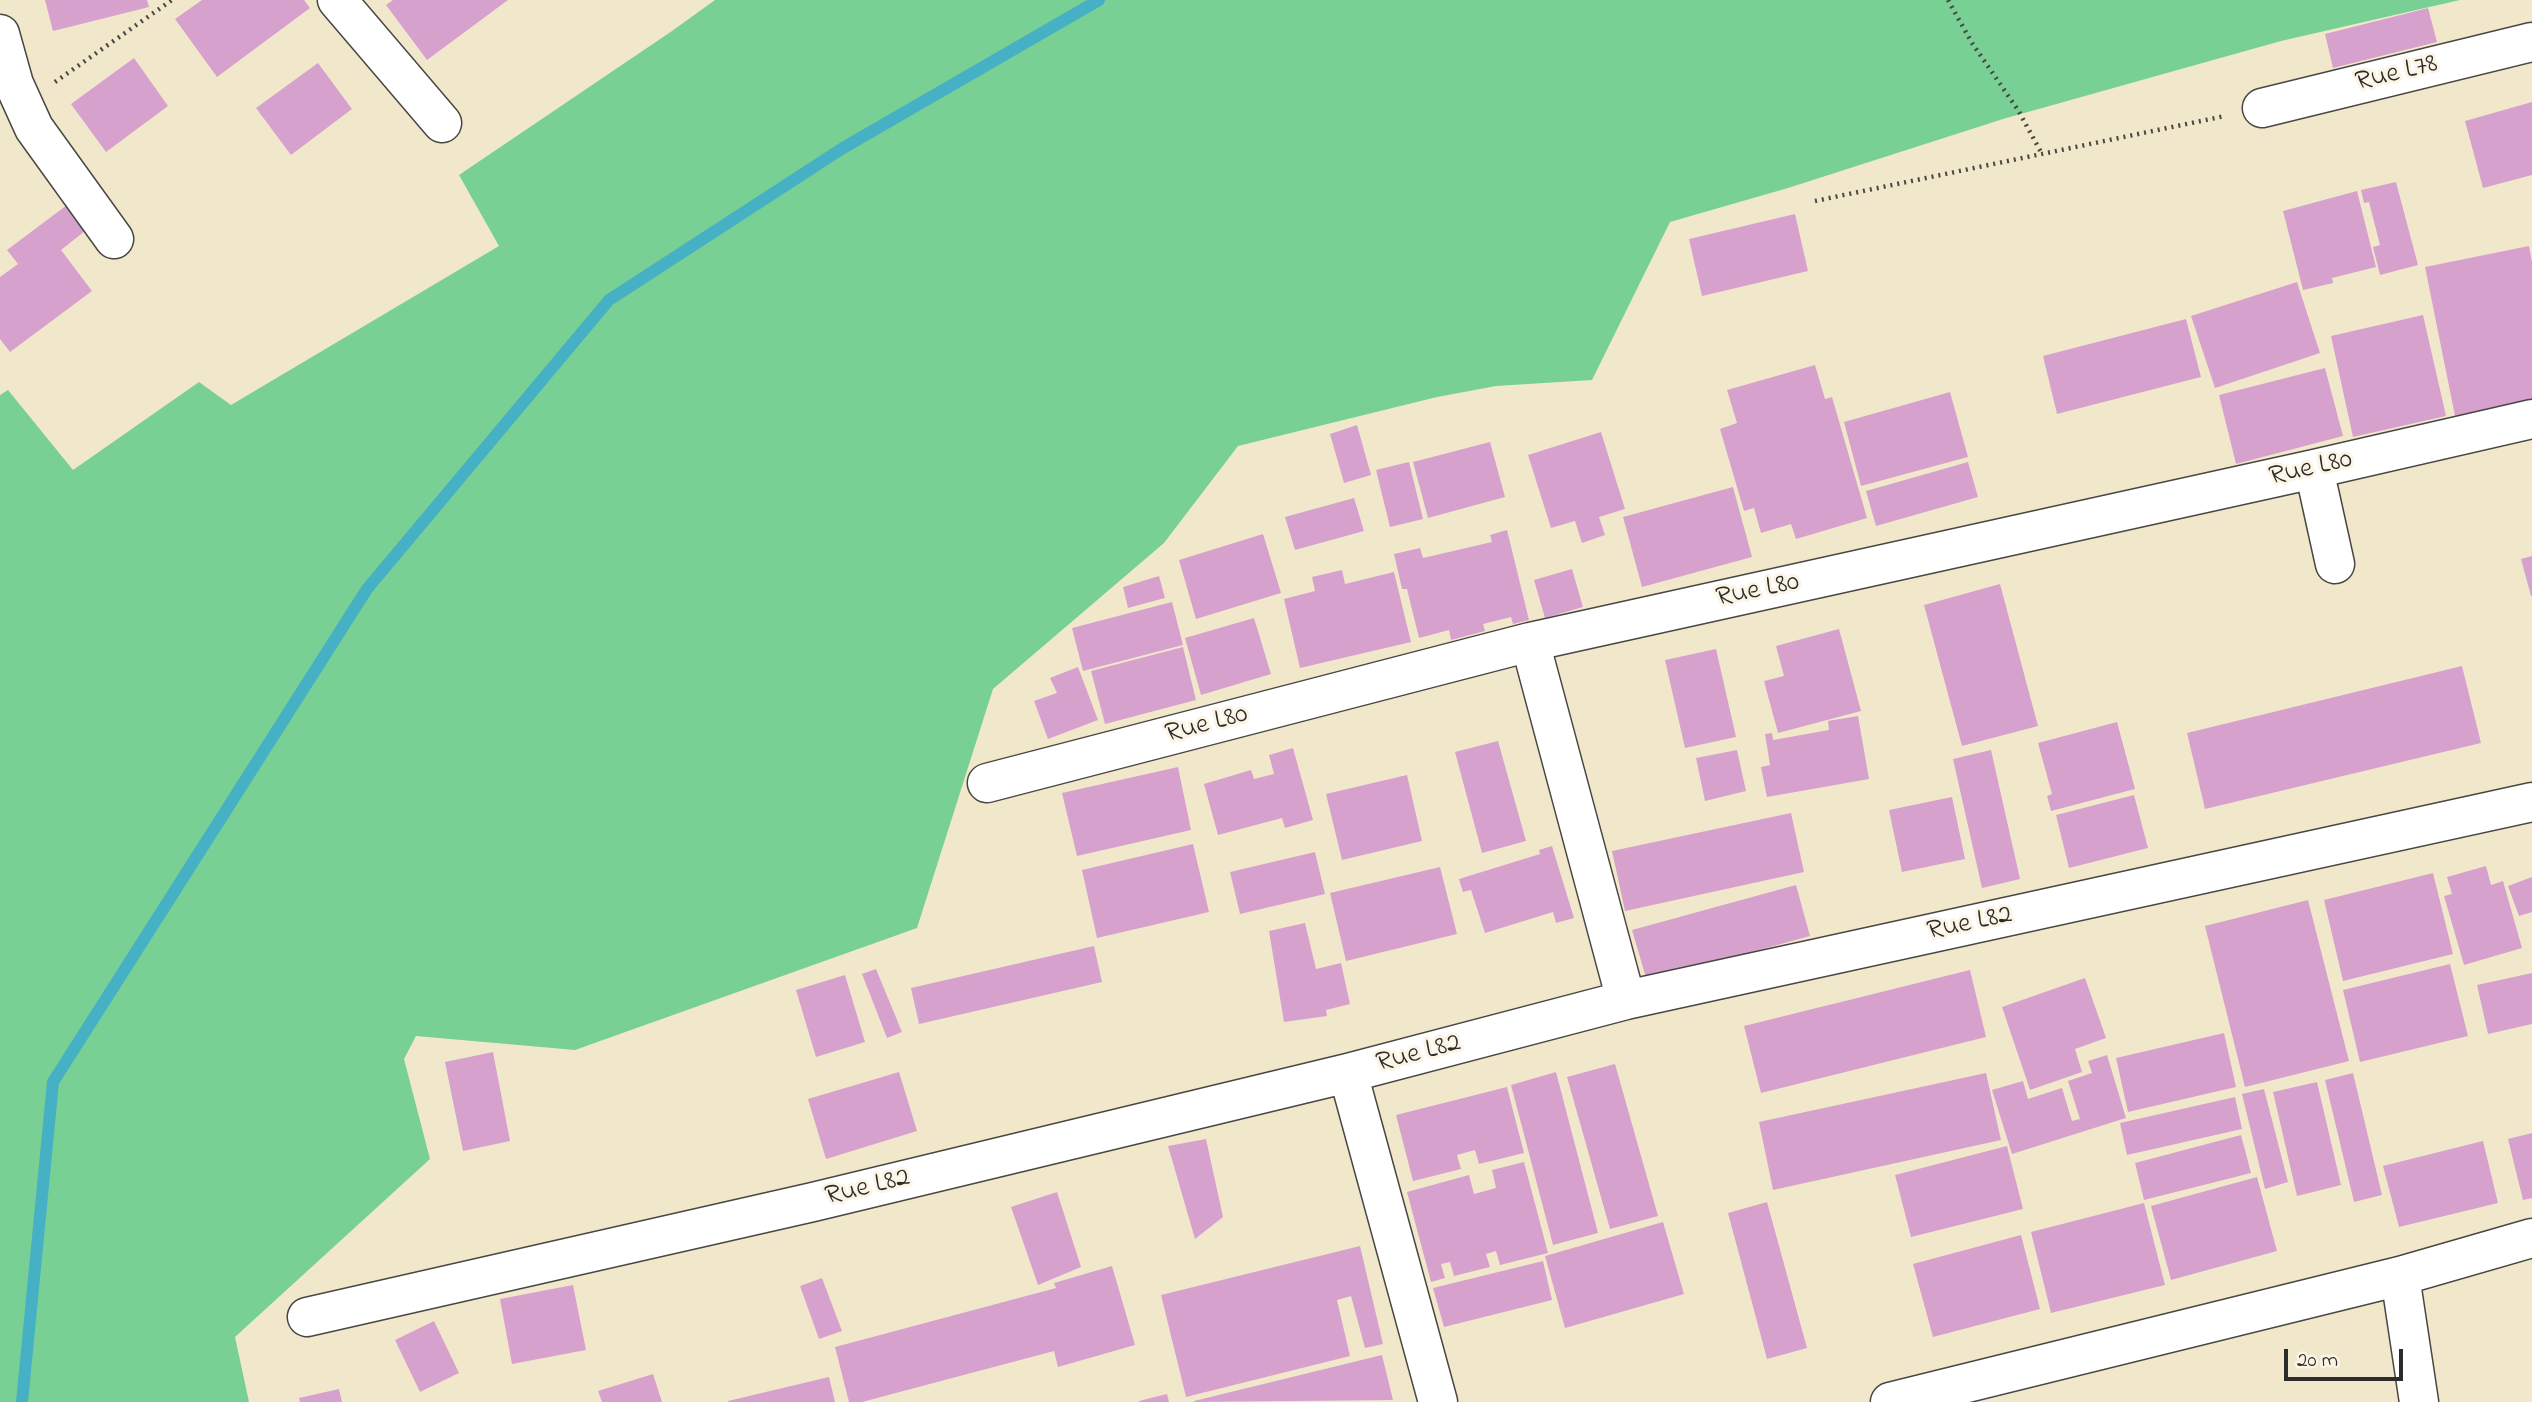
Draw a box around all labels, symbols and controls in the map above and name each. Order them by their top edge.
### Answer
street label: Rue L78 [2352,49,2442,101]
street label: Rue L80 [2266,444,2356,496]
street label: Rue L80 [1713,567,1803,617]
street label: Rue L80 [1162,699,1252,753]
street label: Rue L82 [1925,900,2015,950]
street label: Rue L82 [1373,1028,1465,1082]
street label: Rue L82 [822,1162,914,1216]
scale bar [2287,1336,2406,1380]
text: 20 m [2297,1346,2338,1376]

